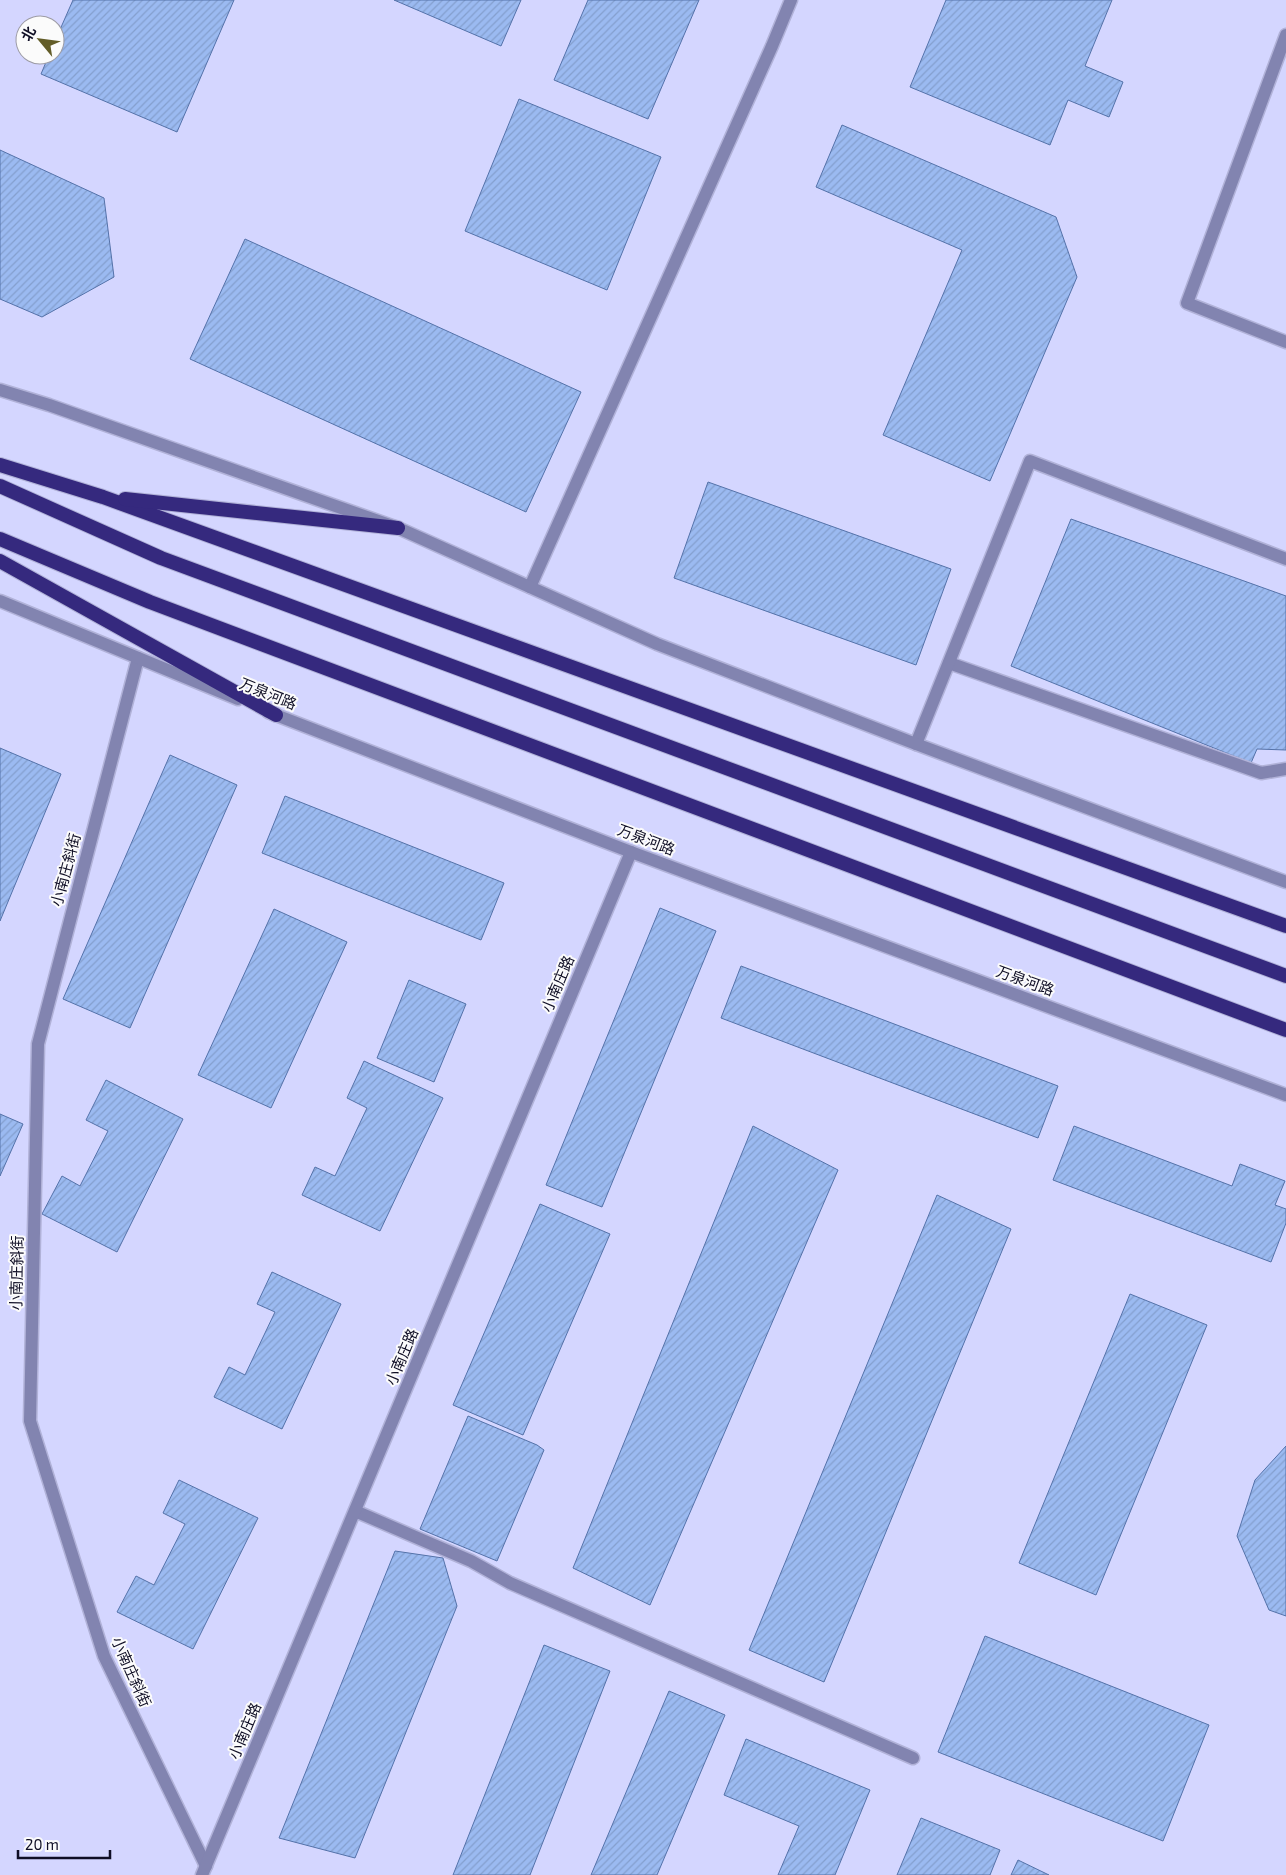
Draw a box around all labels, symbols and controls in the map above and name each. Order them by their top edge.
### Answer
north arrow [15,15,65,65]
text: 北 [17,23,39,44]
street label: 万泉河路 [237,673,300,713]
street label: 万泉河路 [615,820,678,858]
street label: 小南庄斜街 [47,831,83,908]
street label: 小南庄路 [537,952,577,1015]
street label: 万泉河路 [994,961,1057,999]
street label: 小南庄斜街 [6,1235,26,1311]
street label: 小南庄路 [381,1325,421,1388]
street label: 小南庄斜街 [108,1634,155,1710]
street label: 小南庄路 [224,1699,264,1762]
scale bar [18,1828,110,1860]
text: 20 m [25,1835,59,1853]

